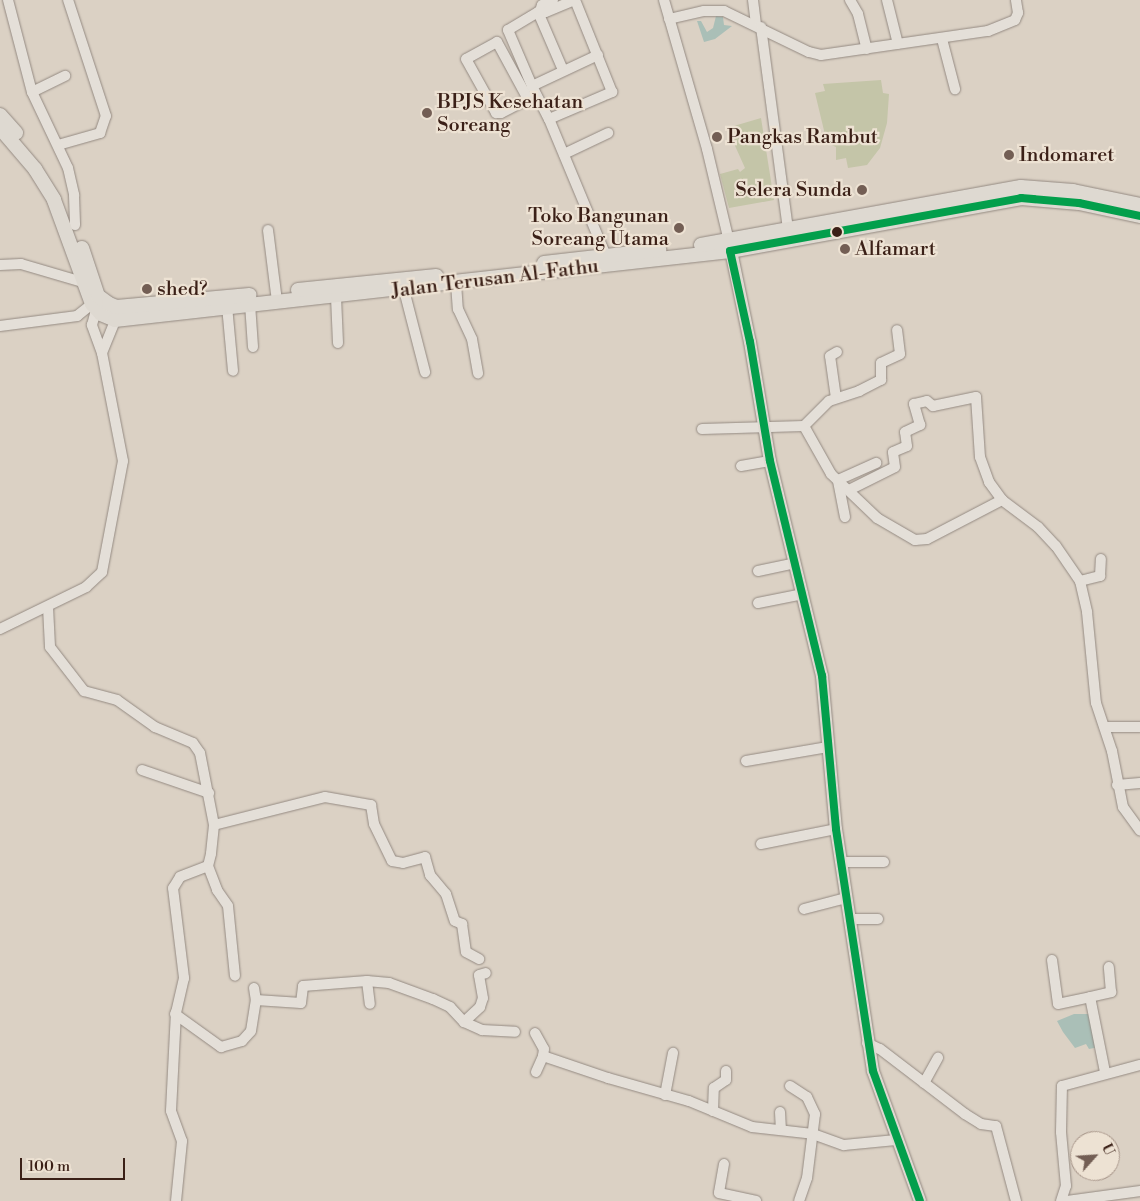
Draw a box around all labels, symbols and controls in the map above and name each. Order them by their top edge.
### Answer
place label: BPJS Kesehatan Soreang [437,90,583,137]
marker: BPJS Kesehatan Soreang [421,107,433,119]
place label: Pangkas Rambut [727,125,878,149]
marker: Pangkas Rambut [711,131,723,143]
place label: Indomaret [1019,143,1114,167]
marker: Indomaret [1003,149,1015,161]
place label: Selera Sunda [735,178,852,202]
marker: Selera Sunda [856,184,868,196]
place label: Toko Bangunan Soreang Utama [528,205,669,252]
marker: Toko Bangunan Soreang Utama [673,222,685,234]
unlabelled marker [832,227,842,237]
place label: Alfamart [855,237,936,261]
marker: Alfamart [839,243,851,255]
street label: Jalan Terusan Al-Fathu [390,254,600,304]
place label: shed? [157,277,207,301]
marker: shed? [141,283,153,295]
north arrow [1070,1131,1120,1181]
text: U [1097,1141,1118,1159]
scale bar [22,1148,128,1180]
text: 100 m [28,1157,70,1176]

